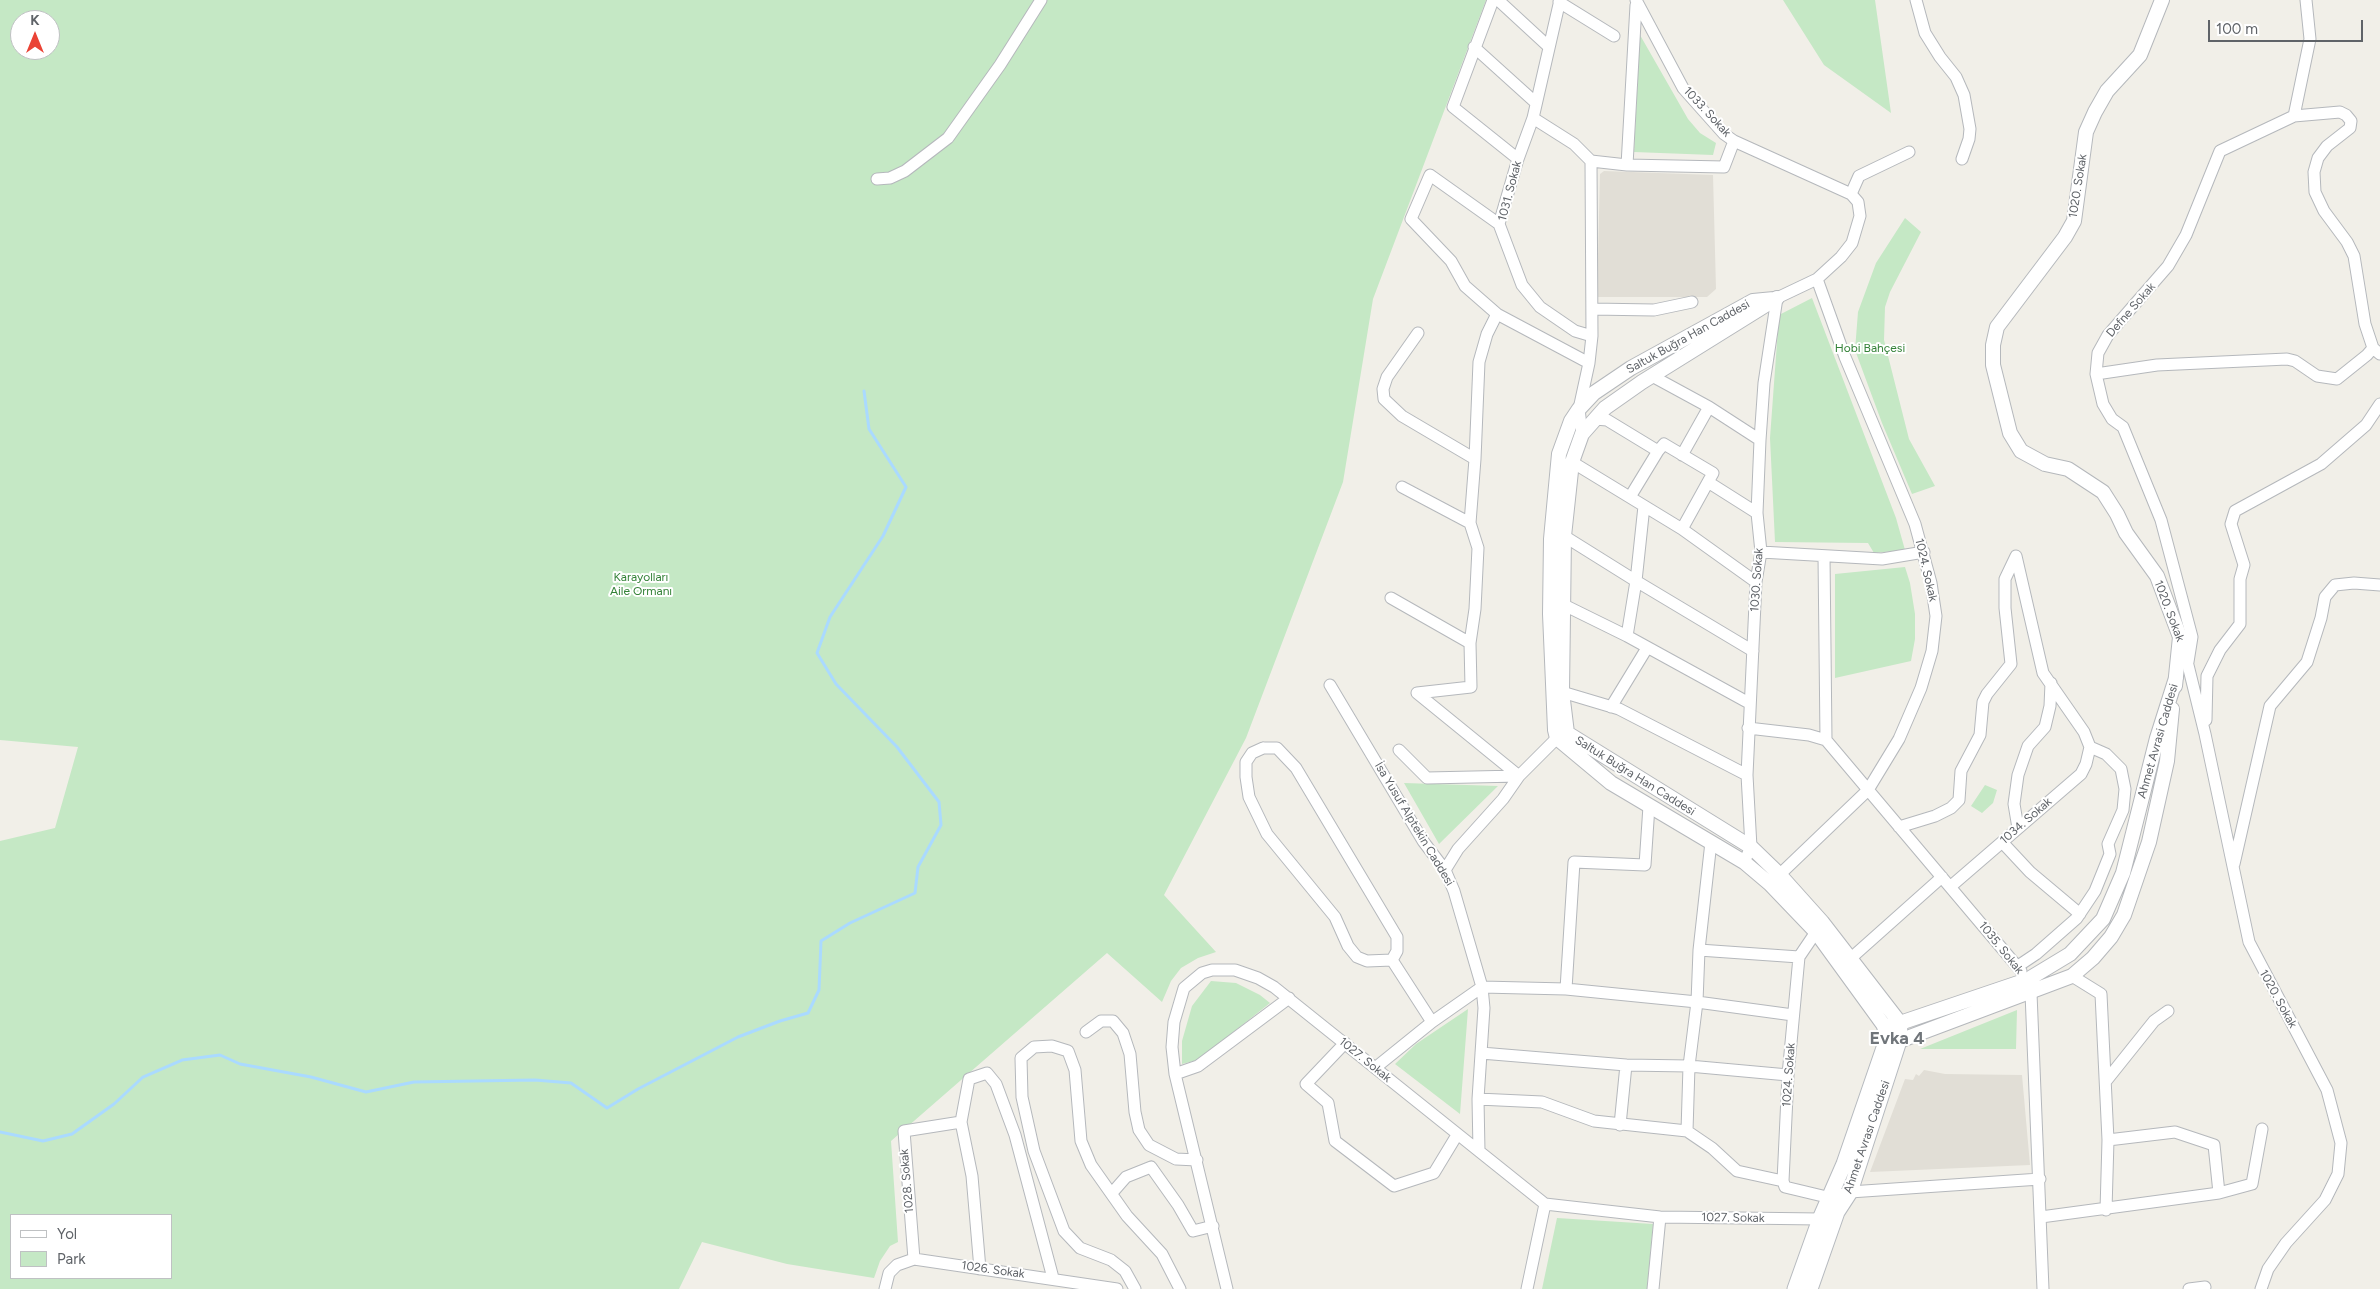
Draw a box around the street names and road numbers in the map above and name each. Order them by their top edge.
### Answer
street label: 1033. Sokak [1680,84,1734,140]
street label: 1020. Sokak [2066,153,2090,219]
street label: 1031. Sokak [1495,159,1525,223]
street label: Defne Sokak [2103,280,2159,340]
street label: Saltuk Buğra Han Caddesi [1624,297,1752,377]
street label: 1024. Sokak [1912,537,1940,603]
street label: 1030. Sokak [1748,547,1766,613]
street label: 1020. Sokak [2151,578,2187,644]
street label: Ahmet Avrasi Caddesi [2135,682,2181,800]
street label: Saltuk Buğra Han Caddesi [1572,733,1698,819]
street label: İsa Yusuf Alptekin Caddesi [1371,759,1457,889]
street label: 1034. Sokak [1997,795,2055,847]
street label: 1035. Sokak [1975,919,2027,977]
street label: 1020. Sokak [2256,967,2300,1031]
street label: 1027. Sokak [1336,1035,1394,1085]
street label: 1024. Sokak [1780,1042,1798,1108]
street label: Ahmet Avrası Caddesi [1841,1079,1893,1195]
street label: 1028. Sokak [897,1148,917,1214]
street label: 1027. Sokak [1701,1210,1765,1226]
street label: 1026. Sokak [961,1258,1025,1282]

